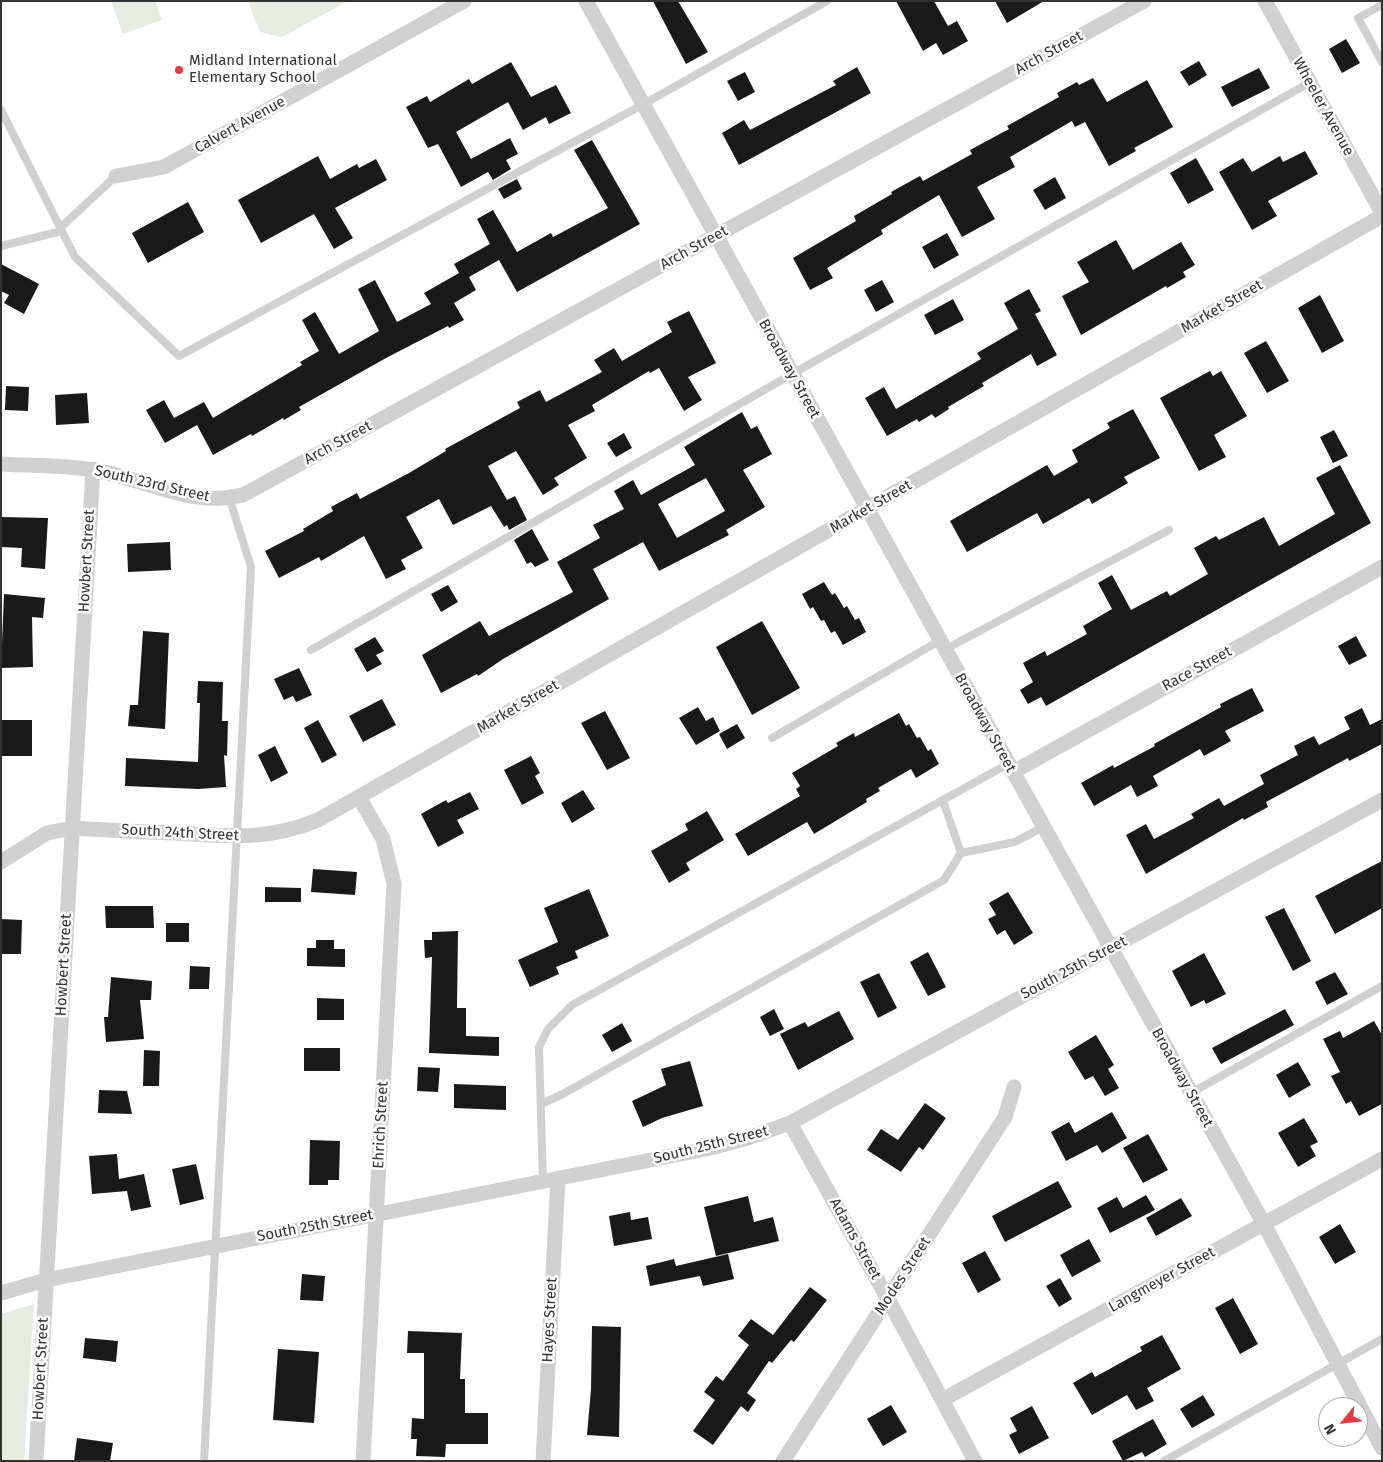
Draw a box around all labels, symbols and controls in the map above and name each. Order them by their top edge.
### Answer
street label: Arch Street [1012,27,1086,79]
place label: Midland International Elementary School [189,52,337,87]
street label: Wheeler Avenue [1289,55,1357,159]
marker: Midland International Elementary School [173,64,185,76]
street label: Calvert Avenue [191,93,289,157]
street label: Arch Street [657,222,731,274]
street label: Market Street [1178,276,1266,338]
street label: Broadway Street [754,316,824,422]
street label: Arch Street [301,417,375,469]
street label: South 23rd Street [93,462,211,506]
street label: Market Street [827,476,915,538]
street label: Howbert Street [75,509,99,613]
street label: Race Street [1159,643,1235,695]
street label: Broadway Street [950,670,1020,776]
street label: Market Street [474,676,562,738]
street label: South 24th Street [121,821,239,845]
street label: Howbert Street [52,913,76,1017]
street label: South 25th Street [1018,932,1130,1004]
street label: Broadway Street [1147,1025,1217,1131]
street label: Ehrich Street [370,1081,392,1169]
street label: South 25th Street [652,1122,770,1168]
street label: Adams Street [825,1195,885,1283]
street label: South 25th Street [256,1206,374,1246]
street label: Modes Street [871,1234,935,1318]
street label: Langmeyer Street [1106,1243,1218,1317]
street label: Hayes Street [539,1277,561,1363]
street label: Howbert Street [29,1317,53,1421]
north arrow [1318,1397,1368,1447]
text: N [1321,1421,1340,1437]

